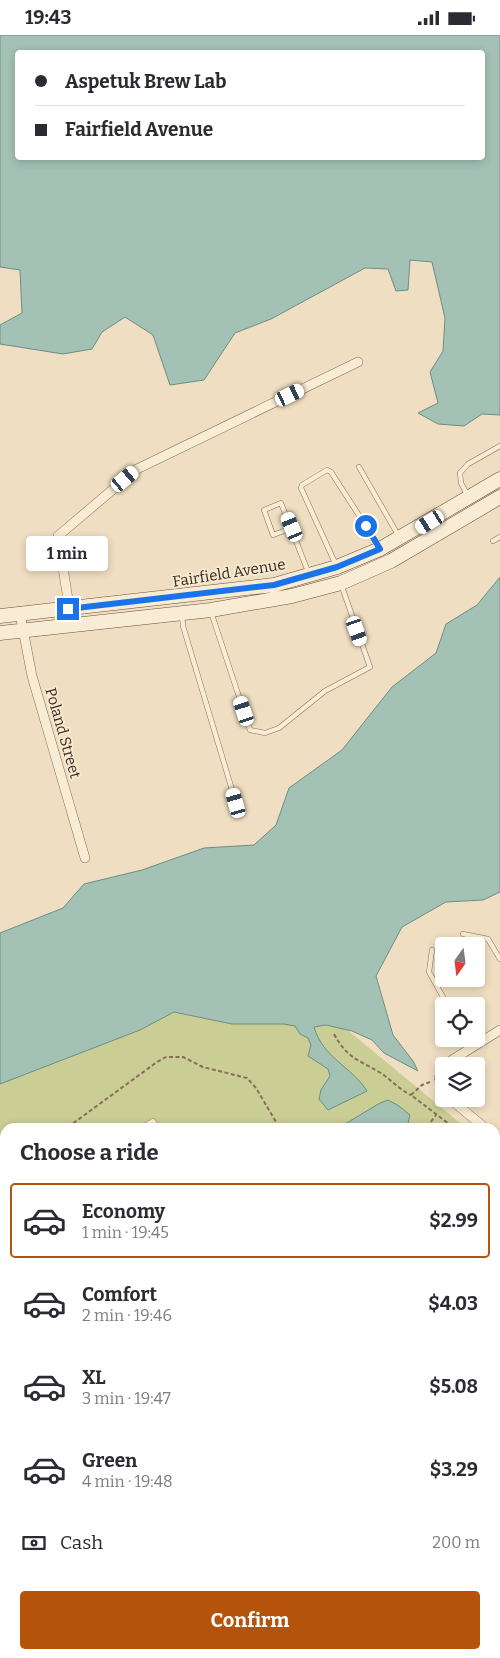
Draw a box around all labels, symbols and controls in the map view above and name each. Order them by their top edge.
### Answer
text: 19:43 [25,6,71,29]
text: Aspetuk Brew Lab [65,70,226,93]
text: Fairfield Avenue [65,118,213,141]
car [273,382,306,408]
car [108,464,141,494]
car [413,508,446,536]
car [279,510,304,544]
route start [355,515,377,537]
callout: 1 min [27,537,109,571]
text: 1 min [47,544,87,563]
street label: Fairfield Avenue [171,555,287,591]
route end [57,598,79,620]
car [345,614,368,648]
street label: Poland Street [41,686,85,781]
car [232,694,255,728]
car [224,787,247,819]
north arrow [435,937,485,987]
map controls [435,937,485,1107]
button: locate [435,997,485,1047]
button: layers [435,1057,485,1107]
text: Choose a ride [20,1139,159,1166]
icon: car [22,1198,67,1243]
text: Economy [82,1200,165,1223]
text: $2.99 [429,1209,478,1232]
text: 1 min · 19:45 [82,1223,169,1242]
icon: car [22,1281,67,1326]
text: Comfort [82,1283,157,1306]
text: $4.03 [428,1292,478,1315]
text: 2 min · 19:46 [82,1306,172,1325]
icon: car [22,1364,67,1409]
text: XL [82,1366,106,1389]
text: $5.08 [429,1375,478,1398]
text: 3 min · 19:47 [82,1389,171,1408]
icon: car [22,1447,67,1492]
text: Green [82,1449,137,1472]
text: $3.29 [430,1458,478,1481]
text: 4 min · 19:48 [82,1472,173,1491]
icon: cash [20,1529,48,1557]
text: Cash [60,1531,103,1554]
text: 200 m [432,1533,480,1552]
button: Confirm [20,1591,480,1649]

